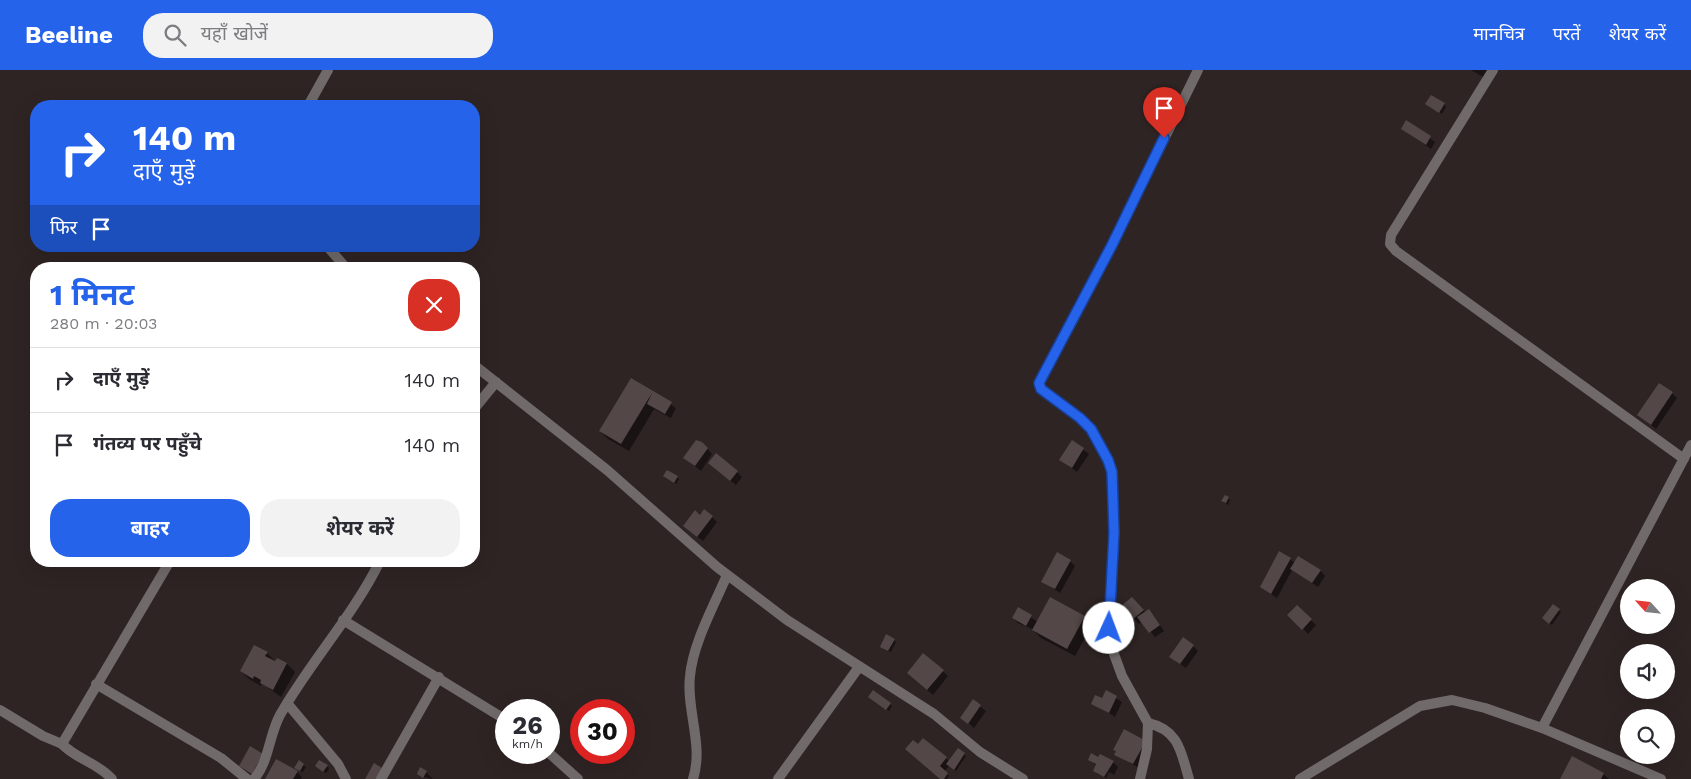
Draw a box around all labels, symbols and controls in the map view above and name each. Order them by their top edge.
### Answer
search box [143,13,493,58]
text: Beeline [25,21,113,49]
icon: search [161,21,189,49]
text: यहाँ खोजें [201,22,268,45]
text: मानचित्र [1473,23,1525,44]
text: परतें [1553,23,1581,44]
text: शेयर करें [1609,23,1666,44]
pin [1143,87,1185,138]
icon: arrive [1150,94,1178,122]
text: 140 m [133,117,236,159]
icon: right [50,120,115,185]
text: दाएँ मुड़ें [133,159,195,184]
icon: arrive [87,215,115,243]
text: फिर [50,216,77,239]
text: 1 मिनट [50,277,134,312]
button: close [408,279,460,331]
text: 280 m · 20:03 [50,314,157,333]
icon: right [50,366,78,394]
text: दाएँ मुड़ें [93,367,149,390]
text: 140 m [405,369,460,392]
icon: arrive [50,431,78,459]
text: गंतव्य पर पहुँचे [93,432,202,455]
text: 140 m [405,434,460,457]
button: बाहर [50,499,250,557]
button: शेयर करें [260,499,460,557]
north arrow [1620,579,1675,634]
map controls [1620,579,1675,764]
position arrow [1082,601,1134,653]
button: sound [1620,644,1675,699]
speed limit sign: 30 [570,699,635,764]
button: search [1620,709,1675,764]
text: 26 [512,711,543,740]
text: km/h [512,737,543,751]

